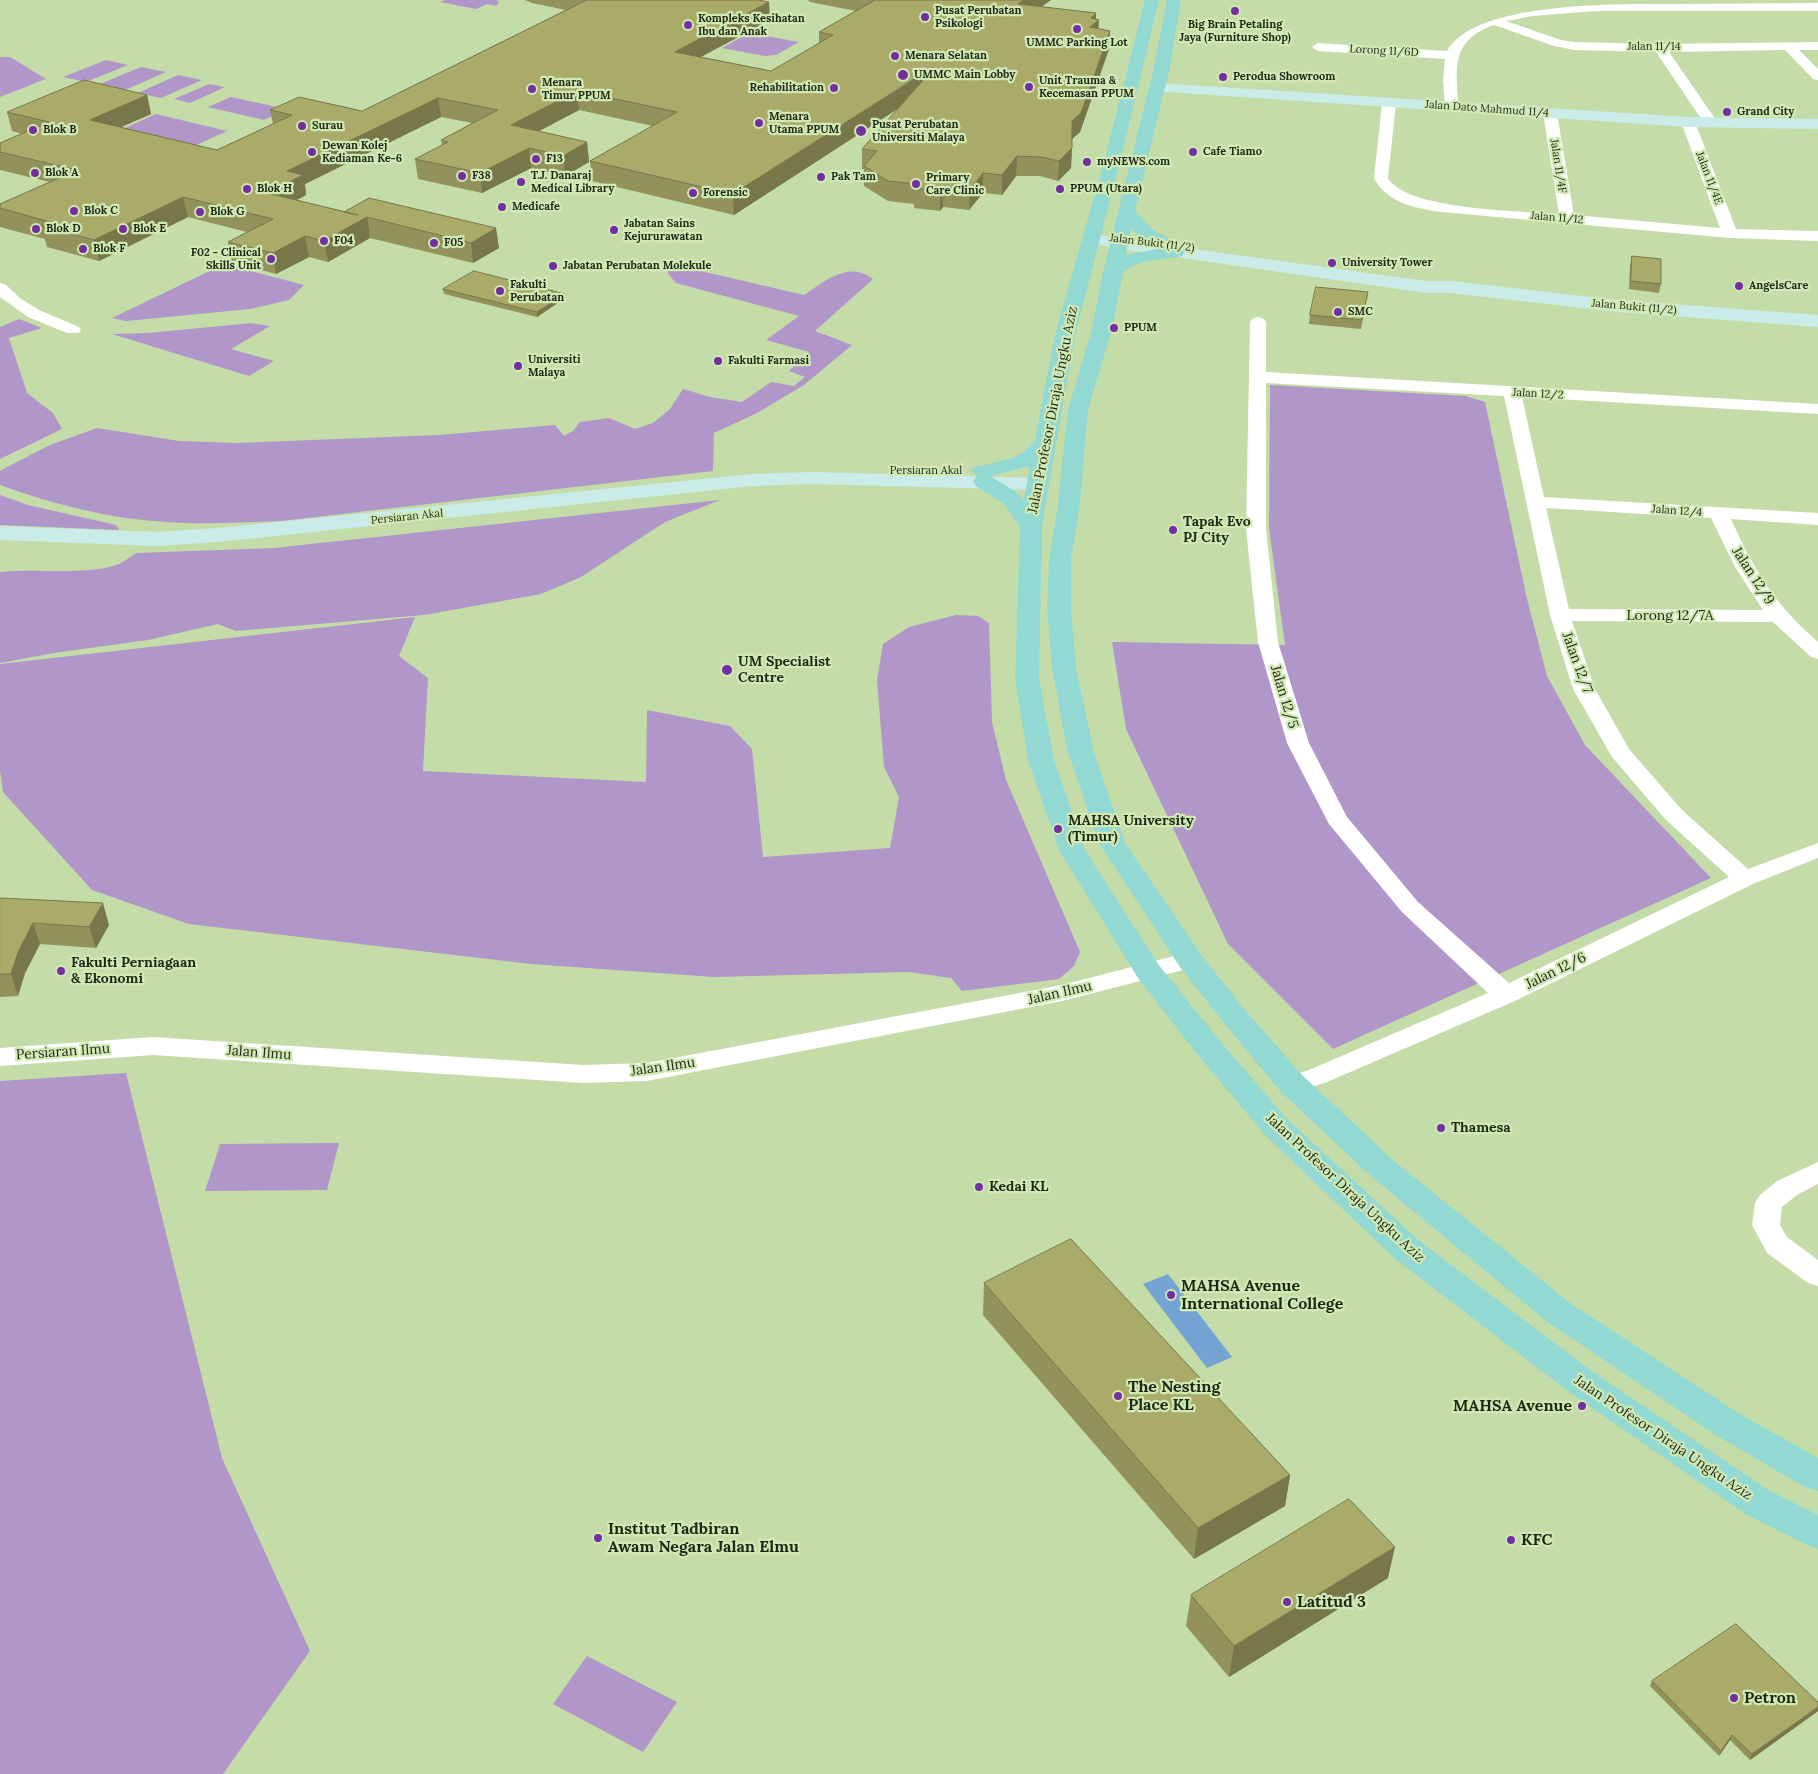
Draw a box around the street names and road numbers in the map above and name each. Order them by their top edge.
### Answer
street label: Jalan 11/14 [1627,40,1681,54]
street label: Lorong 11/6D [1349,43,1419,59]
street label: Jalan Dato Mahmud 11/4 [1425,98,1549,120]
street label: Jalan 11/4F [1547,138,1569,194]
street label: Jalan 11/4E [1693,150,1725,206]
street label: Jalan 11/12 [1530,209,1584,227]
street label: Jalan Bukit (11/2) [1109,231,1195,255]
street label: Jalan Bukit (11/2) [1591,297,1677,317]
street label: Jalan Profesor Diraja Ungku Aziz [1025,305,1081,515]
street label: Jalan 12/2 [1512,386,1564,402]
street label: Persiaran Akal [890,464,962,478]
street label: Jalan 12/4 [1651,503,1703,519]
street label: Persiaran Akal [370,507,444,527]
street label: Jalan 12/9 [1728,544,1778,608]
street label: Lorong 12/7A [1626,608,1714,624]
street label: Jalan 12/7 [1558,630,1596,696]
street label: Jalan 12/5 [1266,663,1302,731]
street label: Jalan 12/6 [1523,949,1589,993]
street label: Jalan Ilmu [1027,978,1093,1008]
street label: Persiaran Ilmu [15,1040,111,1064]
street label: Jalan Ilmu [226,1042,292,1064]
street label: Jalan Ilmu [630,1054,696,1080]
street label: Jalan Profesor Diraja Ungku Aziz [1262,1110,1428,1266]
street label: Jalan Profesor Diraja Ungku Aziz [1571,1372,1755,1504]

